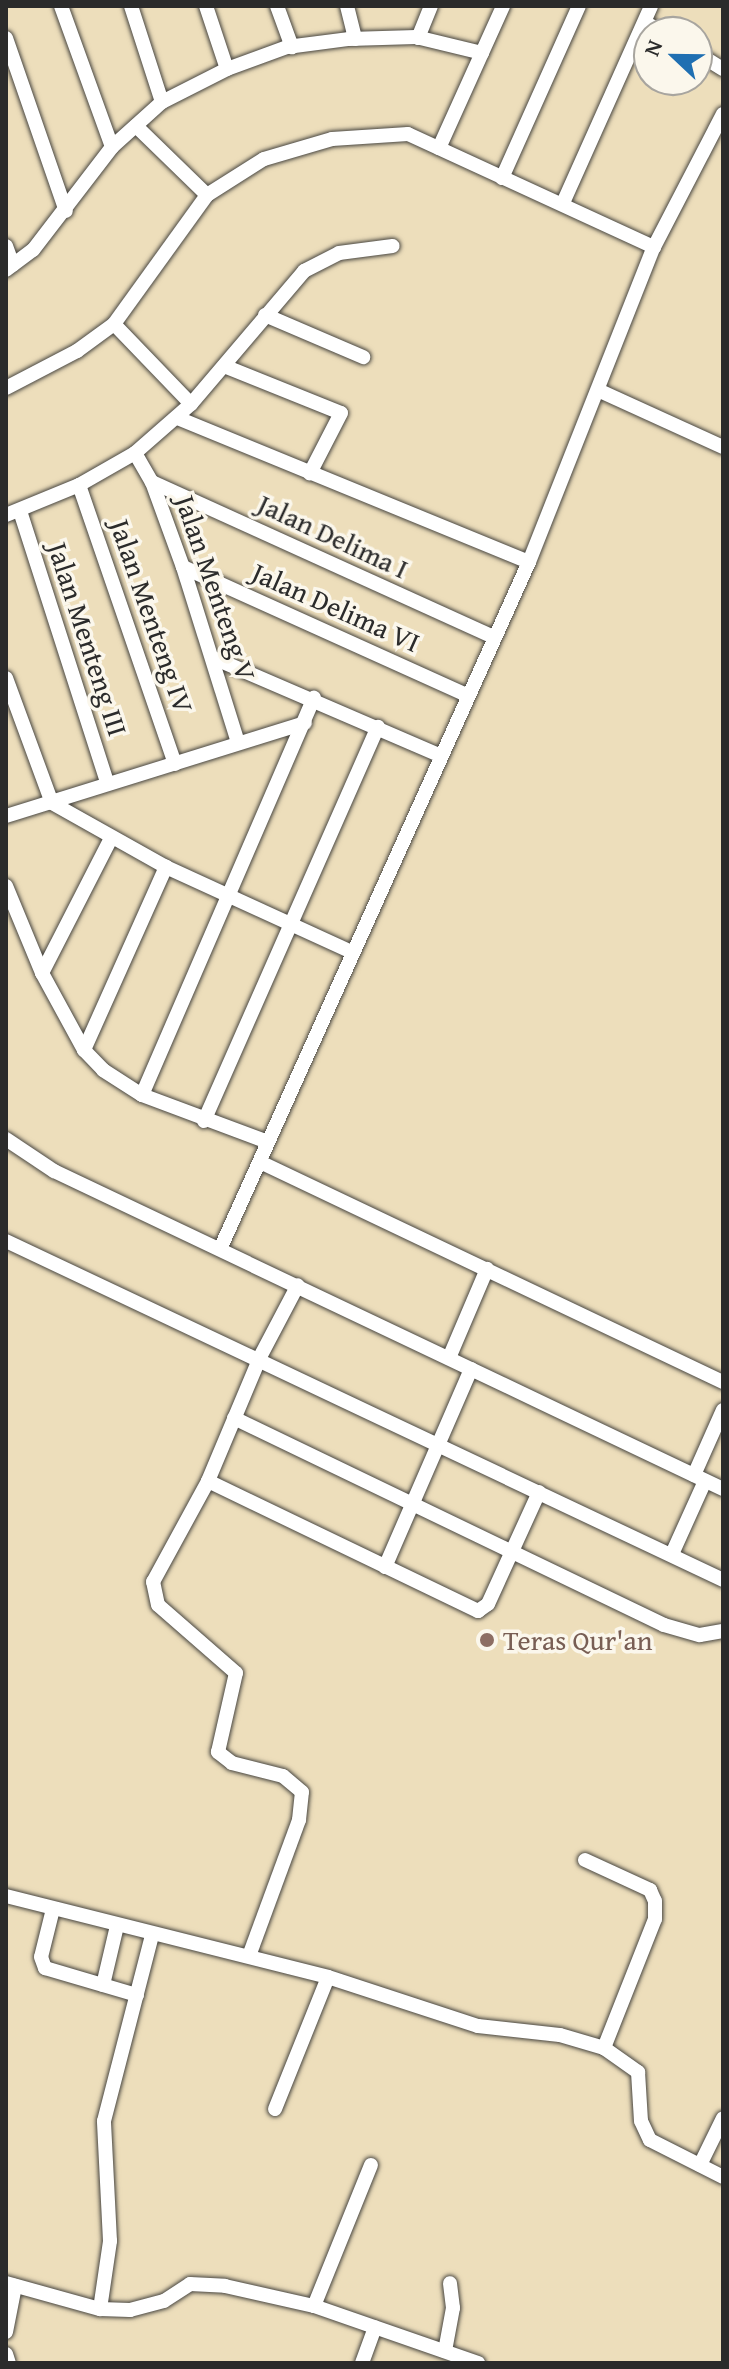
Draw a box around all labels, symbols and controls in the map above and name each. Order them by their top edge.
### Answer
north arrow [633,16,713,96]
text: N [635,35,670,61]
street label: Jalan Delima I [253,487,413,585]
street label: Jalan Menteng V [169,491,263,685]
street label: Jalan Menteng IV [103,515,201,717]
street label: Jalan Menteng III [41,538,135,740]
street label: Jalan Delima VI [247,555,425,659]
place label: Teras Qur'an [503,1623,652,1657]
marker: Teras Qur'an [478,1631,496,1649]

